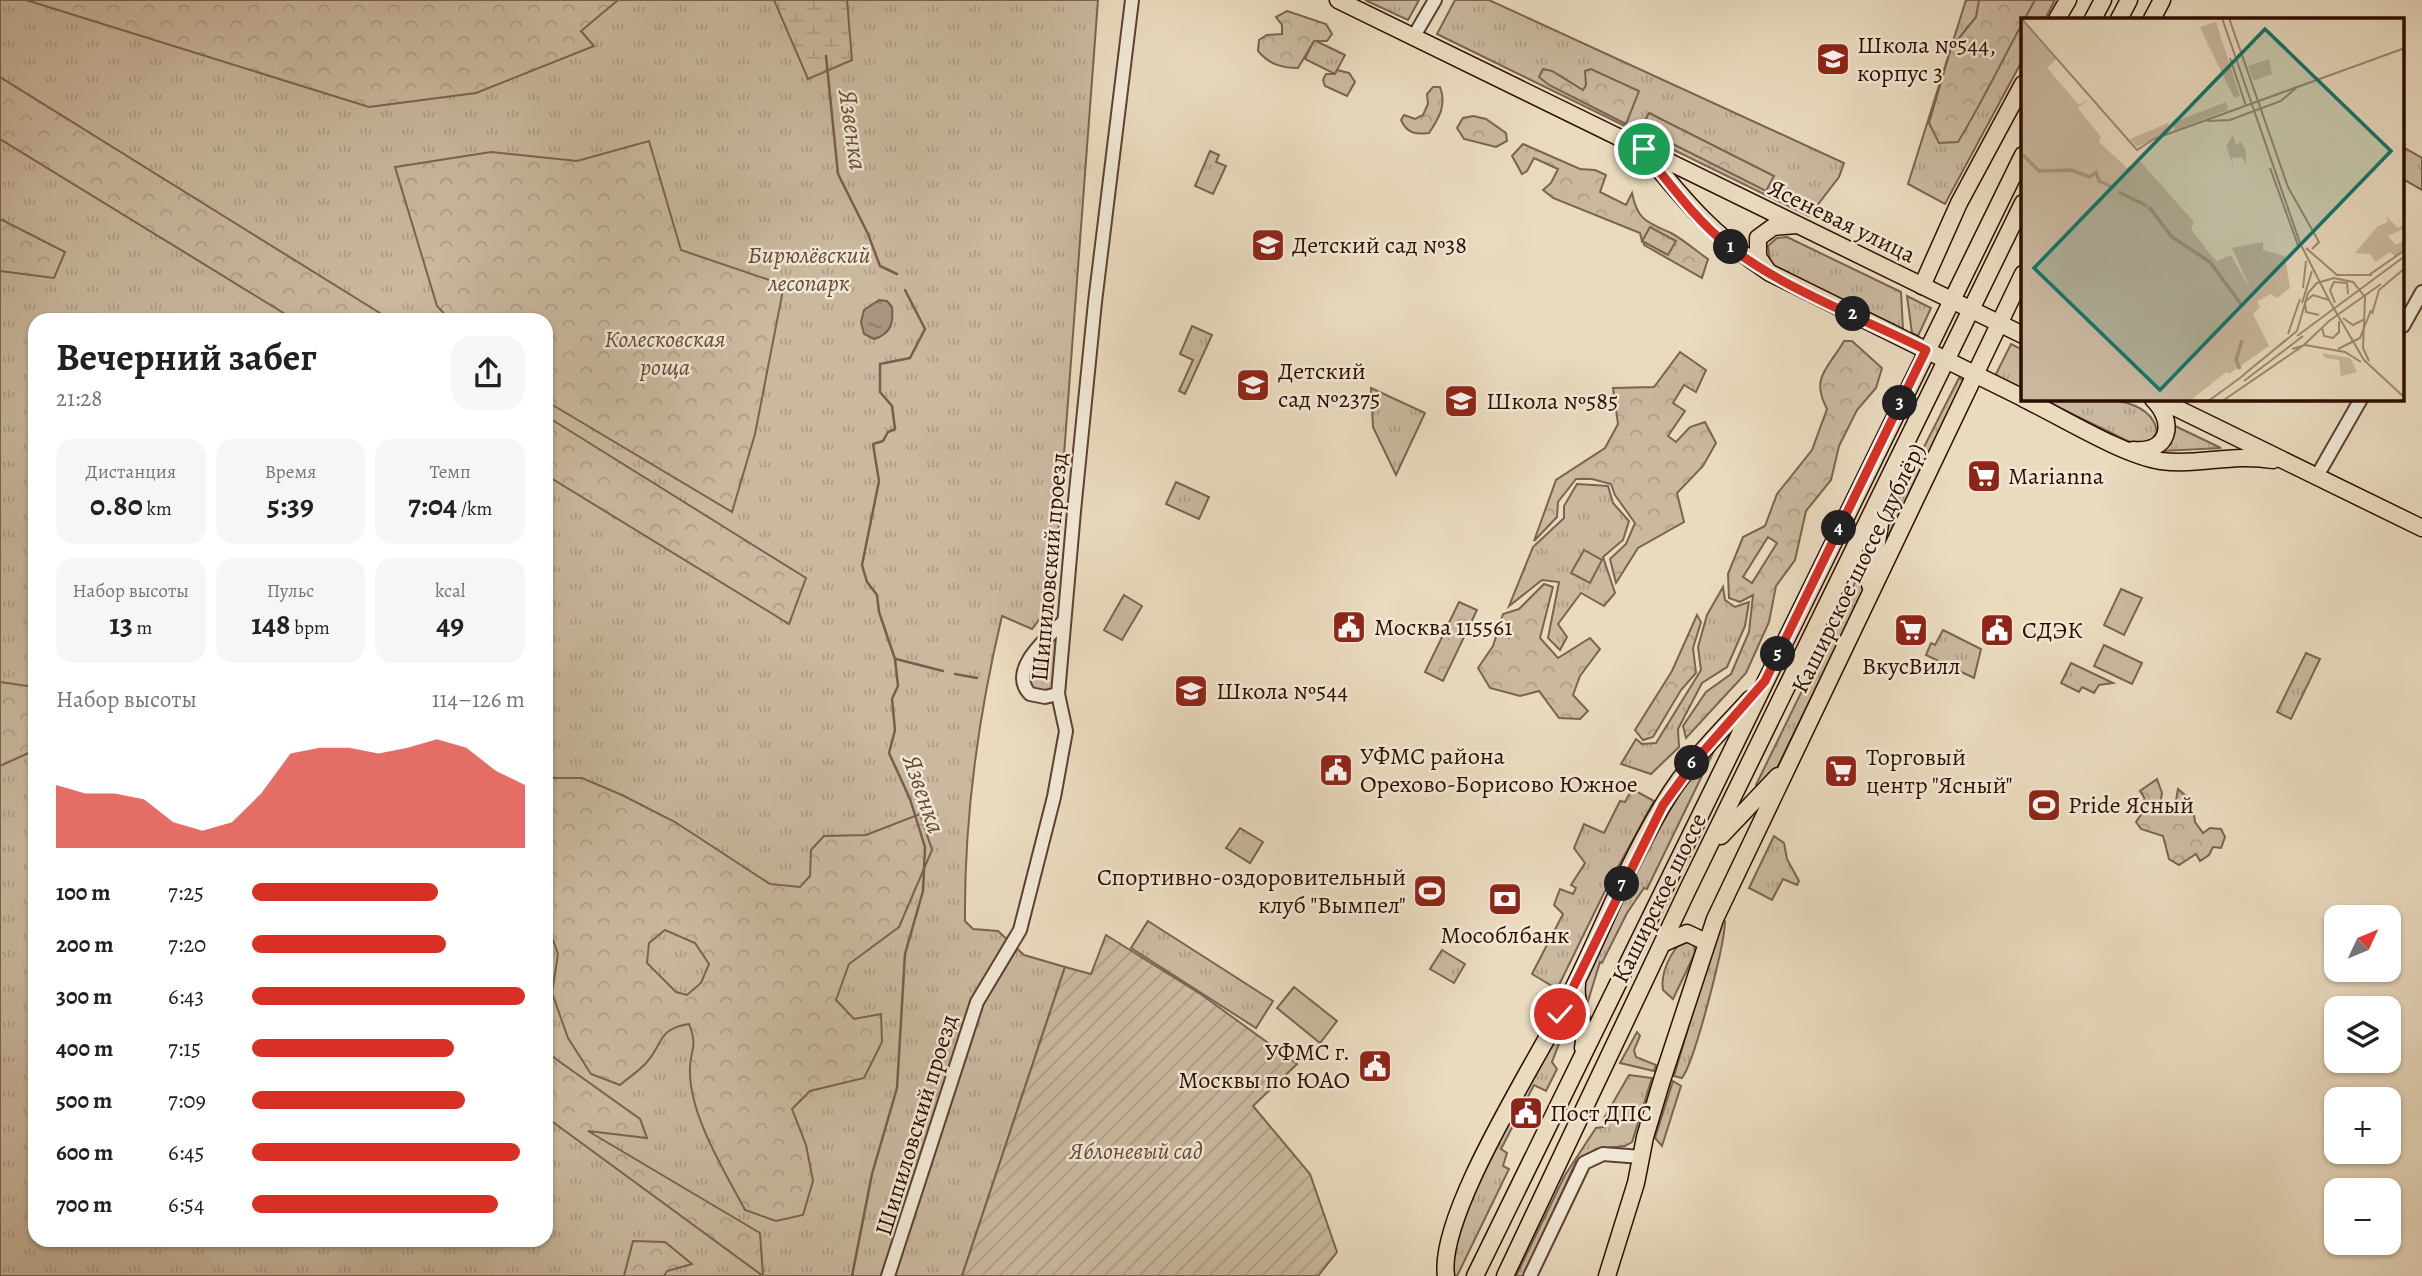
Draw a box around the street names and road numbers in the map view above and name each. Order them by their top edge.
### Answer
street label: Ясеневая улица [1763,172,1921,270]
street label: Каширское шоссе (дублёр) [1784,438,1932,698]
street label: Шипиловский проезд [1023,451,1075,683]
street label: Каширское шоссе [1604,808,1714,988]
street label: Шипиловский проезд [867,1010,965,1240]

